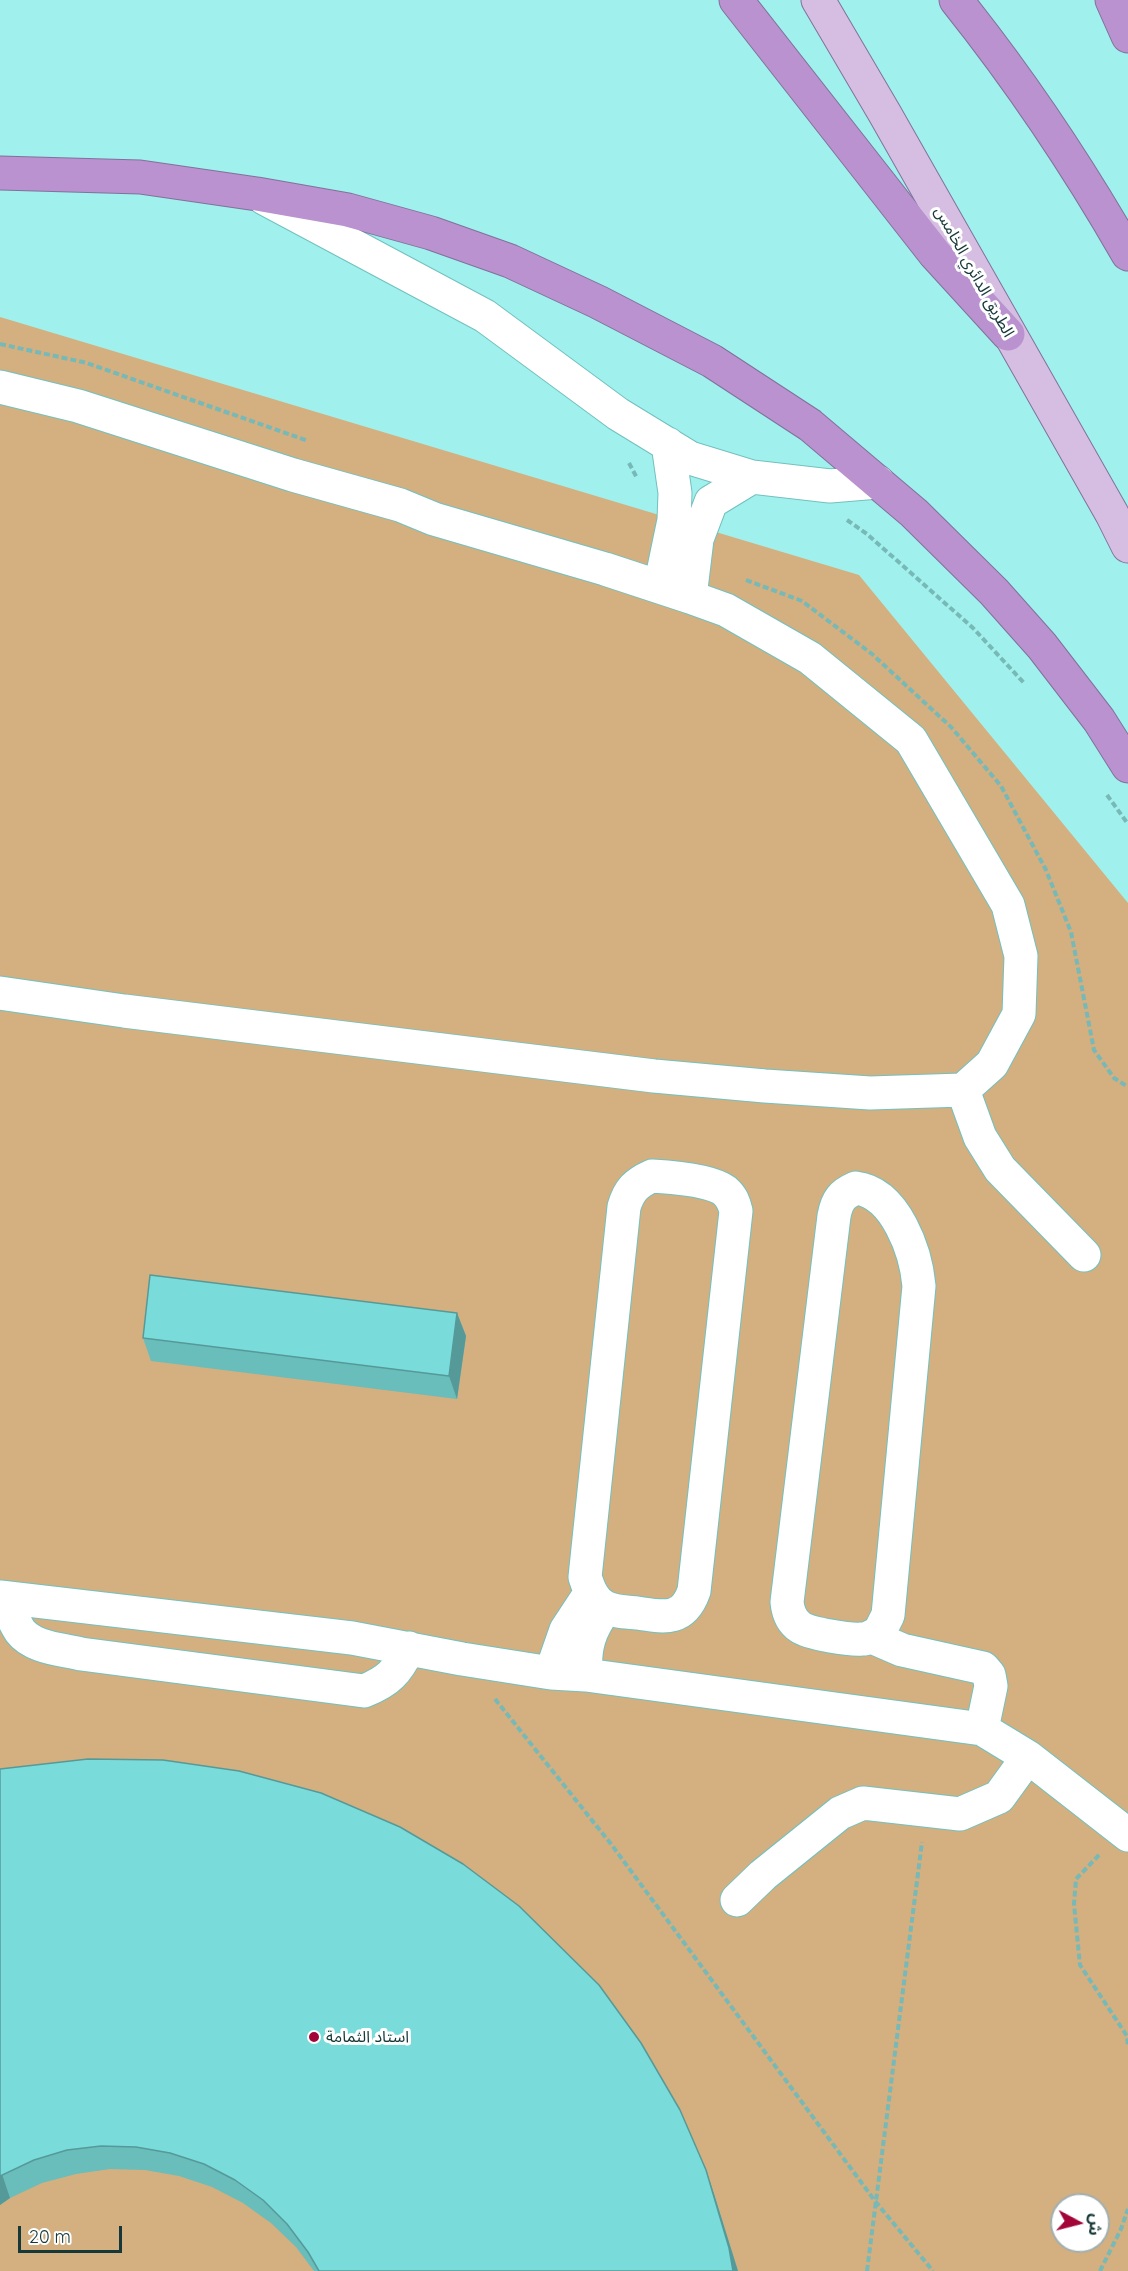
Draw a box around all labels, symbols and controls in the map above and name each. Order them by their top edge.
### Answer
street label: الطريق الدائري الخامس [930,203,1018,341]
place label: استاد الثمامة [326,2027,409,2047]
marker: استاد الثمامة [307,2030,321,2044]
north arrow [1050,2193,1110,2253]
text: ش [1085,2213,1107,2237]
scale bar [21,2214,124,2252]
text: 20 m [29,2225,71,2248]

